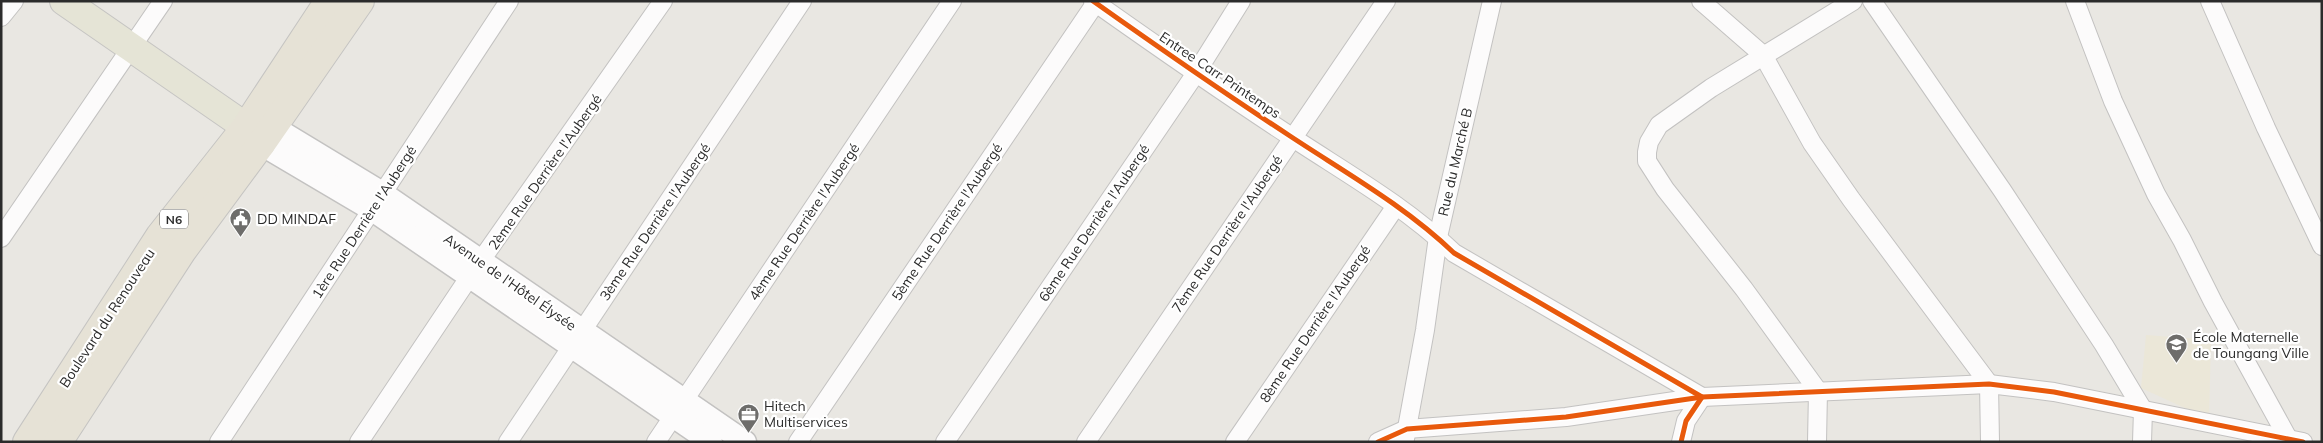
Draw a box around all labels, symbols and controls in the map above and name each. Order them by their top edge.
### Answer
street label: Entree Carr Printemps [1156,28,1284,122]
street label: 2ème Rue Derrière l'Aubergé [484,91,606,253]
street label: Rue du Marché B [1434,106,1476,218]
street label: 3ème Rue Derrière l'Aubergé [596,140,714,304]
street label: 4ème Rue Derrière l'Aubergé [745,140,863,304]
street label: 5ème Rue Derrière l'Aubergé [888,140,1006,304]
street label: 6ème Rue Derrière l'Aubergé [1035,141,1153,305]
street label: 1ère Rue Derrière l'Aubergé [308,142,420,302]
street label: 7ème Rue Derrière l'Aubergé [1168,152,1286,316]
public building icon: DD MINDAF [229,207,253,238]
road number: N6 [160,210,188,228]
place label: DD MINDAF [257,210,336,228]
street label: Avenue de l'Hôtel Élysée [440,229,580,335]
street label: 8ème Rue Derrière l'Aubergé [1256,242,1374,406]
street label: Boulevard du Renouveau [55,245,159,391]
place label: École Maternelle de Toungang Ville [2193,328,2309,362]
school or university icon: École Maternelle de Toungang Ville [2165,333,2189,364]
place label: Hitech Multiservices [764,397,848,431]
office icon: Hitech Multiservices [736,402,760,433]

